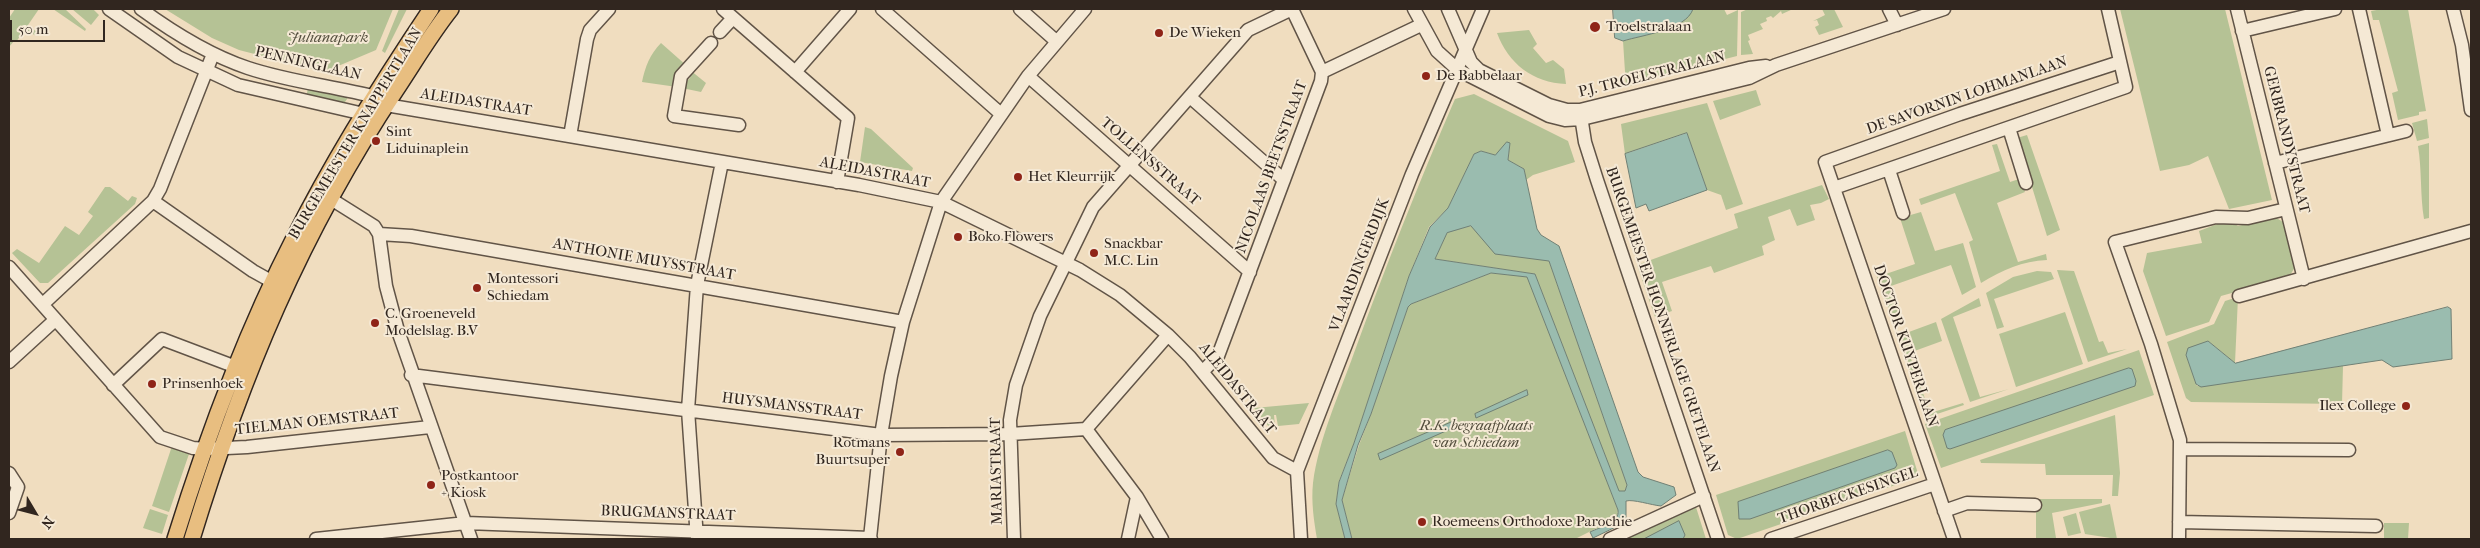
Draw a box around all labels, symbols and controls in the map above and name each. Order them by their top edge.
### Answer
scale bar [12,10,108,42]
place label: Troelstralaan [1606,18,1691,36]
text: 50 m [18,20,48,38]
marker: Troelstralaan [1588,20,1602,34]
place label: De Wieken [1169,24,1241,42]
street label: BURGEMEESTER KNAPPERTLAAN [285,25,427,243]
marker: De Wieken [1153,27,1165,39]
park label: Julianapark [288,29,368,47]
street label: PENNINGLAAN [253,43,363,85]
street label: P.J. TROELSTRALAAN [1577,48,1727,102]
street label: DE SAVORNIN LOHMANLAAN [1864,53,2070,139]
street label: GERBRANDYSTRAAT [2259,64,2313,216]
place label: De Babbelaar [1436,67,1522,85]
marker: De Babbelaar [1420,70,1432,82]
street label: NICOLAAS BEETSSTRAAT [1232,78,1312,256]
street label: ALEIDASTRAAT [419,85,533,121]
street label: TOLLENSSTRAAT [1097,114,1203,210]
place label: Sint Liduinaplein [386,123,469,158]
marker: Sint Liduinaplein [370,135,382,147]
street label: ALEIDASTRAAT [818,153,932,193]
street label: BURGEMEESTER HONNERLAGE GRETELAAN [1601,165,1723,475]
place label: Het Kleurrijk [1028,168,1115,186]
marker: Het Kleurrijk [1012,171,1024,183]
street label: VLAARDINGERDIJK [1326,195,1394,335]
place label: Boko Flowers [968,228,1053,246]
marker: Boko Flowers [952,231,964,243]
street label: ANTHONIE MUYSSTRAAT [551,235,737,285]
place label: Snackbar M.C. Lin [1104,235,1163,270]
marker: Snackbar M.C. Lin [1088,247,1100,259]
street label: DOCTOR KUYPERLAAN [1869,262,1941,430]
place label: Montessori Schiedam [487,270,559,305]
marker: Montessori Schiedam [471,282,483,294]
place label: C. Groeneveld Modelslag. B.V [385,305,478,340]
marker: C. Groeneveld Modelslag. B.V [369,317,381,329]
street label: ALEIDASTRAAT [1195,340,1279,438]
place label: Prinsenhoek [162,375,243,393]
marker: Prinsenhoek [146,378,158,390]
street label: HUYSMANSSTRAAT [721,389,863,425]
place label: Ilex College [2319,397,2396,415]
marker: Ilex College [2400,400,2412,412]
street label: TIELMAN OEMSTRAAT [234,404,400,440]
street label: MARIASTRAAT [987,417,1007,525]
park label: R.K. begraafplaats van Schiedam [1420,417,1532,452]
place label: Rotmans Buurtsuper [816,434,890,469]
marker: Rotmans Buurtsuper [894,446,906,458]
street label: THORBECKESINGEL [1776,464,1920,528]
place label: Postkantoor + Kiosk [441,467,518,502]
marker: Postkantoor + Kiosk [425,479,437,491]
north arrow [10,488,60,538]
street label: BRUGMANSTRAAT [600,503,736,525]
text: N [37,513,57,532]
place label: Roemeens Orthodoxe Parochie [1432,513,1632,531]
marker: Roemeens Orthodoxe Parochie [1416,516,1428,528]

